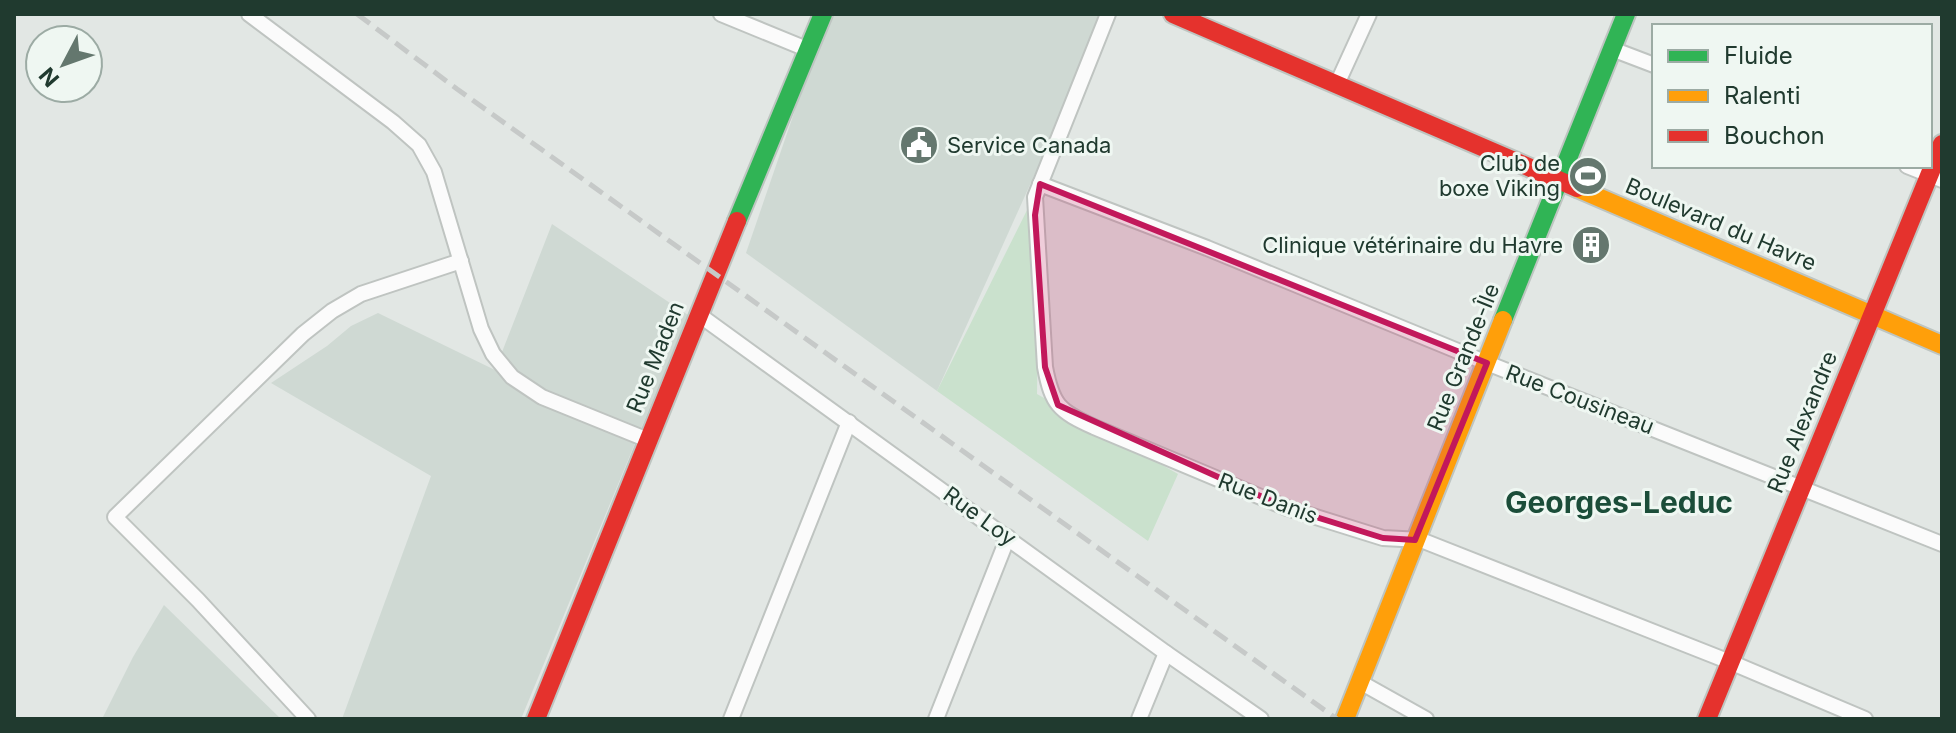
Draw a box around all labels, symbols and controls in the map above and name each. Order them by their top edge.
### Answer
north arrow [24,24,104,104]
legend [1652,24,1932,168]
text: Fluide [1724,41,1793,70]
text: N [34,62,64,92]
text: Ralenti [1724,81,1800,110]
text: Bouchon [1724,121,1825,150]
public building icon: Service Canada [898,124,940,166]
place label: Service Canada [947,132,1111,158]
place label: Club de boxe Viking [1439,150,1560,201]
sports icon: Club de boxe Viking [1567,155,1609,197]
street label: Boulevard du Havre [1622,172,1820,276]
building icon: Clinique vétérinaire du Havre [1570,224,1612,266]
place label: Clinique vétérinaire du Havre [1262,232,1563,258]
street label: Rue Grande-Île [1422,279,1504,435]
street label: Rue Maden [621,298,689,416]
street label: Rue Alexandre [1762,347,1842,497]
street label: Rue Cousineau [1502,359,1658,439]
street label: Rue Danis [1215,467,1321,529]
street label: Rue Loy [938,481,1022,551]
district label: Georges-Leduc [1505,484,1733,520]

